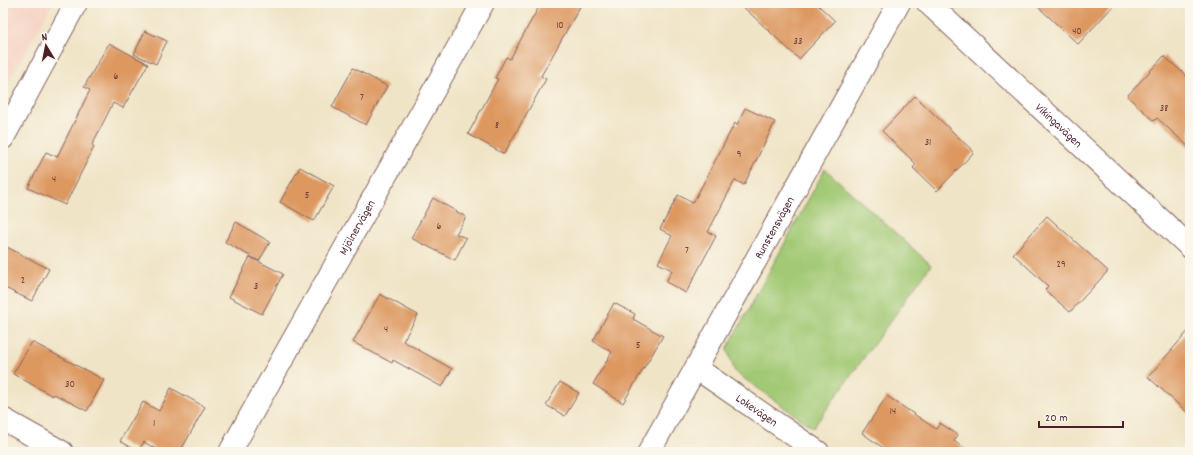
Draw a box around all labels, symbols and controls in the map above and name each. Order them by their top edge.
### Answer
house number: 10 [556,19,564,33]
house number: 40 [1072,25,1082,39]
north arrow [26,26,66,66]
text: N [41,30,49,46]
house number: 33 [794,35,802,49]
house number: 6 [114,70,119,84]
house number: 7 [360,91,364,105]
street label: Vikingavägen [1031,100,1086,153]
house number: 38 [1160,102,1168,116]
house number: 8 [495,119,499,133]
house number: 31 [925,136,931,150]
house number: 9 [737,148,741,162]
house number: 4 [52,173,56,187]
house number: 5 [305,189,310,203]
street label: Runstensvägen [751,193,800,263]
street label: Mjölnervägen [336,197,381,259]
house number: 6 [437,220,442,234]
house number: 7 [685,244,689,258]
house number: 29 [1057,258,1065,272]
house number: 2 [21,274,25,288]
house number: 3 [254,280,258,294]
house number: 4 [384,323,388,337]
house number: 5 [636,339,641,353]
house number: 30 [65,378,75,392]
street label: Lokevägen [732,391,781,432]
scale bar [1039,403,1123,429]
house number: 14 [890,405,896,419]
text: 20 m [1045,410,1068,427]
house number: 1 [153,417,155,431]

